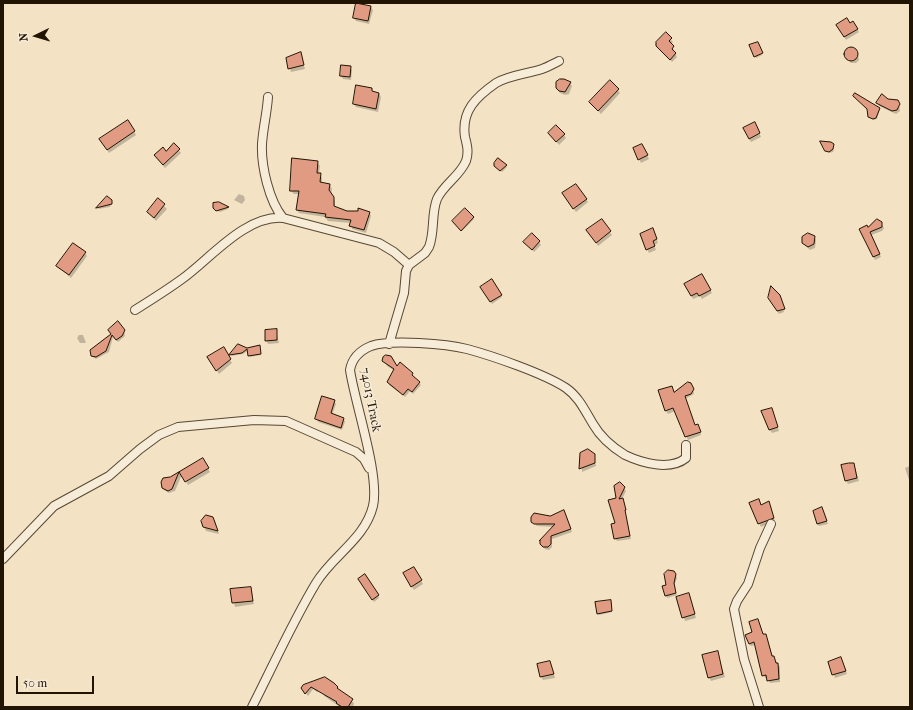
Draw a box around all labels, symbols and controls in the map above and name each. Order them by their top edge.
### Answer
north arrow [16,16,56,56]
text: N [17,32,30,42]
street label: 74013 Track [356,366,384,434]
scale bar [18,668,96,694]
text: 50 m [23,676,47,690]

